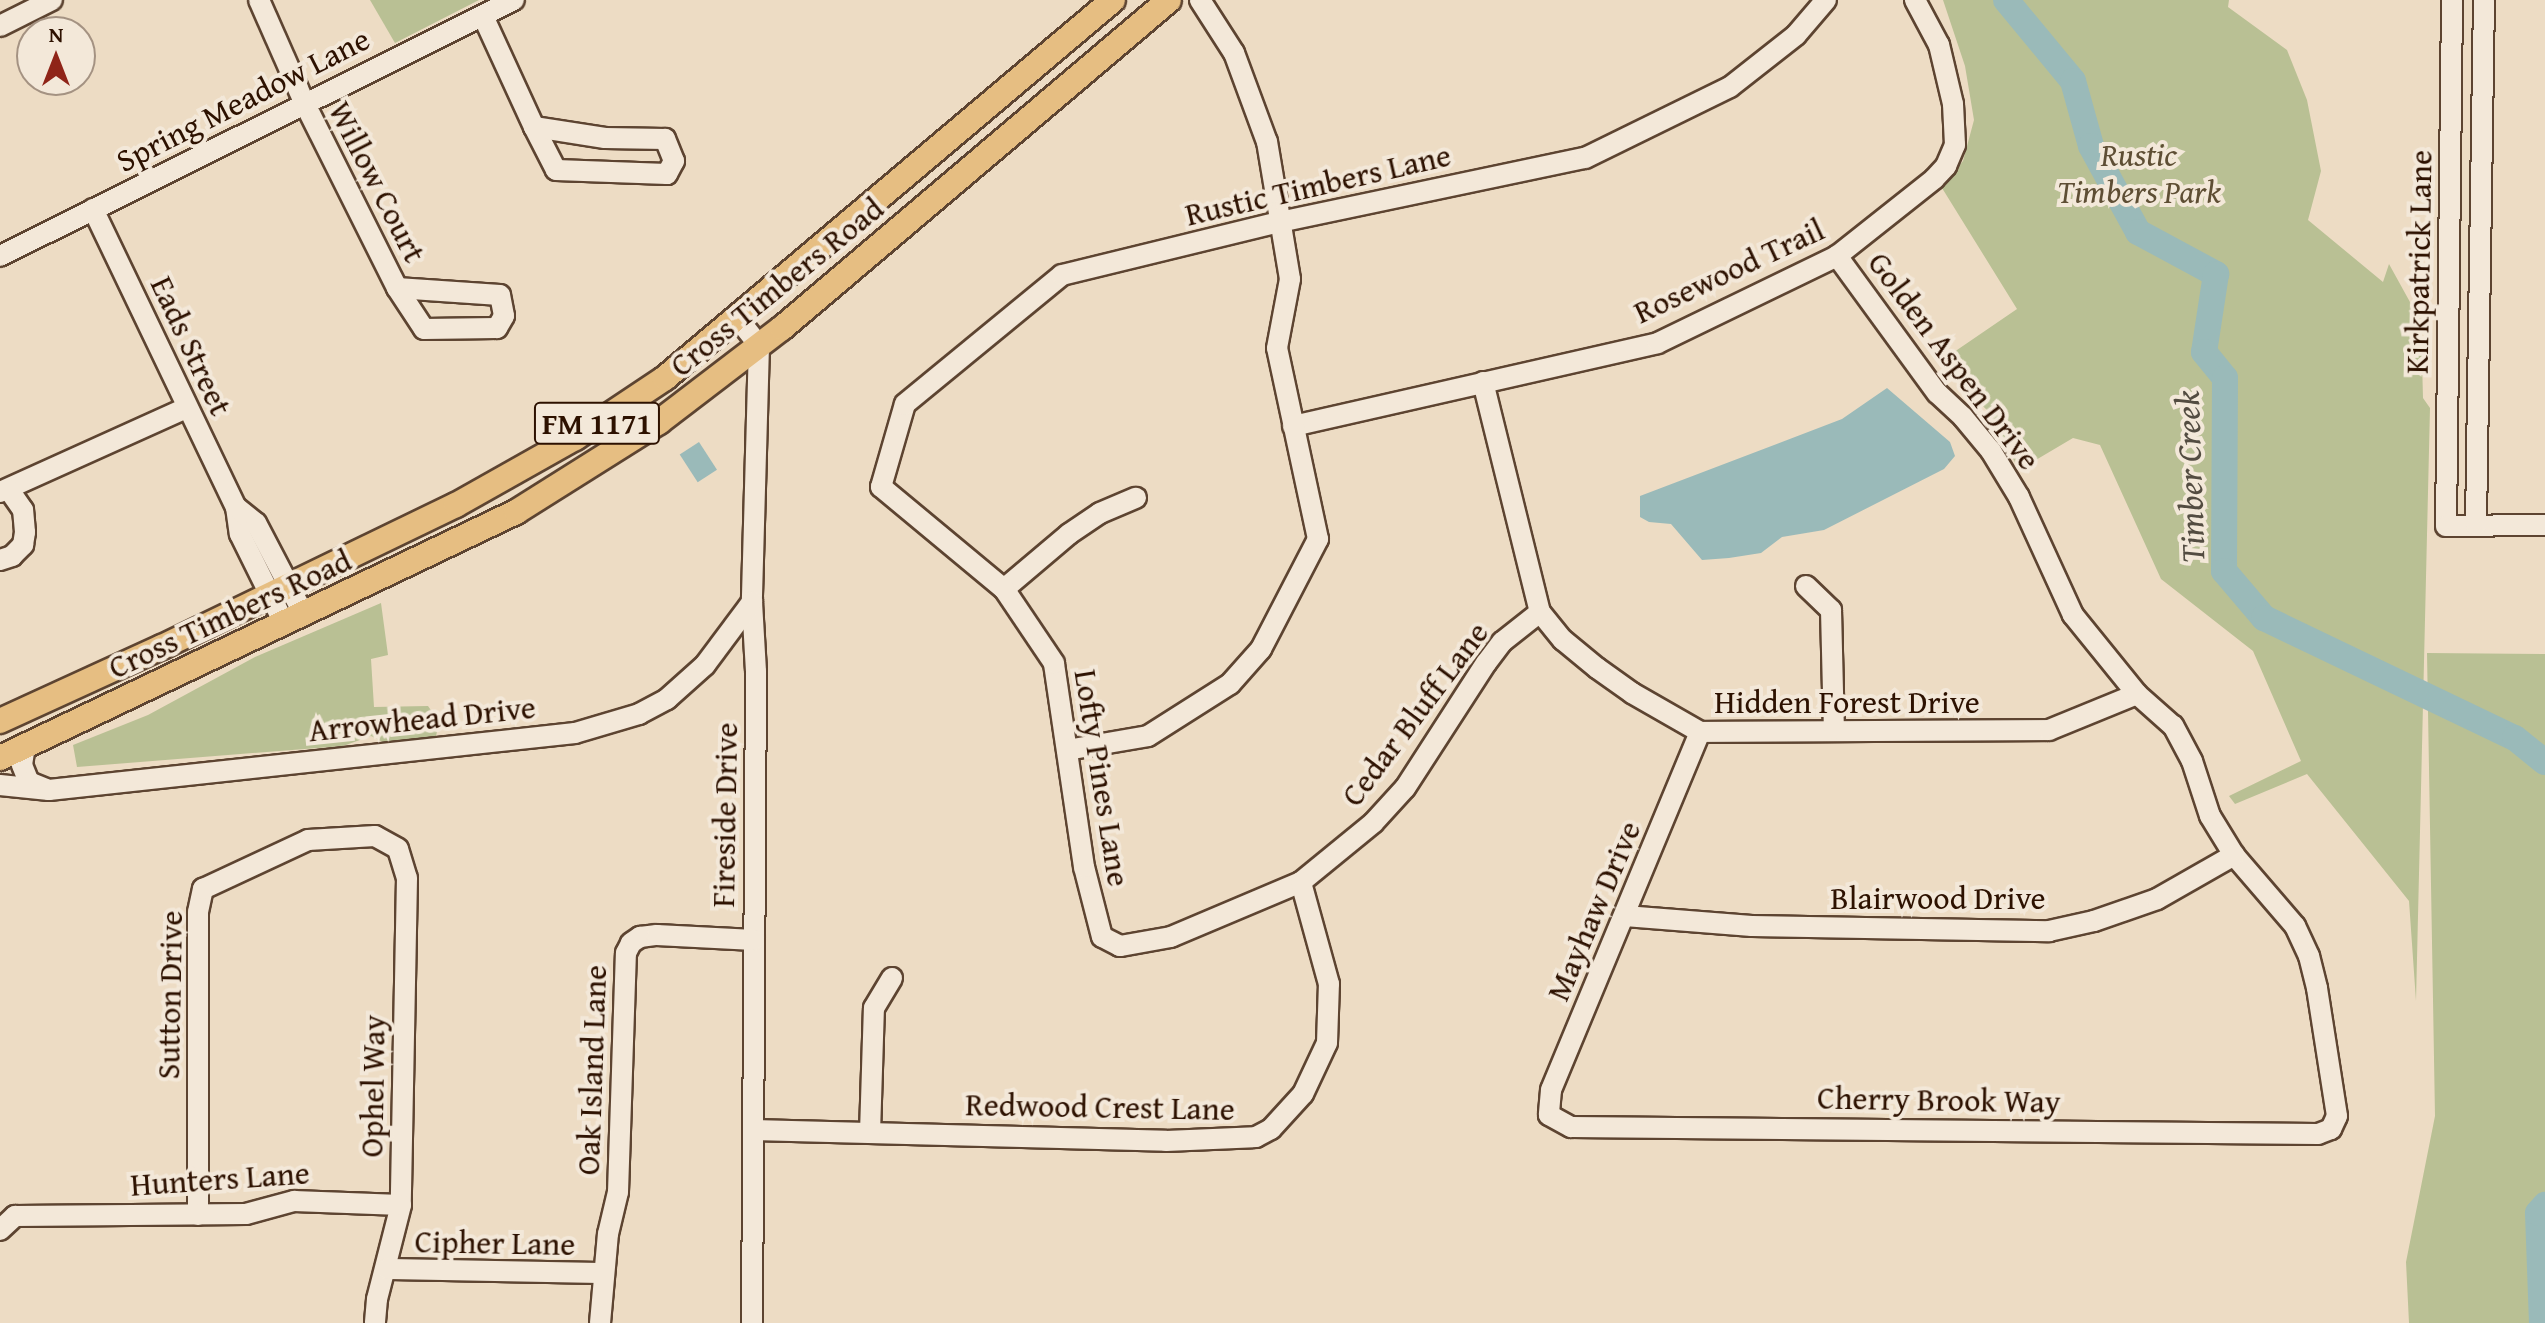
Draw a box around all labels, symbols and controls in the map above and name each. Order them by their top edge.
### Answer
north arrow [16,16,96,96]
text: N [49,18,63,50]
street label: Spring Meadow Lane [110,20,376,180]
street label: Willow Court [320,95,434,269]
street label: Rustic Timbers Lane [1182,136,1454,234]
park label: Rustic Timbers Park [2057,137,2221,212]
street label: Kirkpatrick Lane [2398,150,2440,374]
street label: Cross Timbers Road [663,189,891,385]
street label: Rosewood Trail [1628,210,1830,332]
street label: Golden Aspen Drive [1860,245,2048,477]
street label: Eads Street [142,270,240,422]
water label: Timber Creek [2166,390,2212,564]
road number: FM 1171 [533,397,661,449]
street label: Cross Timbers Road [103,541,357,687]
street label: Cedar Bluff Lane [1333,614,1497,814]
street label: Lofty Pines Lane [1066,667,1138,889]
street label: Hidden Forest Drive [1714,683,1980,721]
street label: Arrowhead Drive [307,688,537,750]
street label: Fireside Drive [704,722,746,908]
street label: Mayhaw Drive [1539,815,1649,1007]
street label: Blairwood Drive [1830,879,2046,917]
street label: Sutton Drive [149,910,191,1080]
street label: Oak Island Lane [569,964,615,1176]
street label: Ophel Way [353,1014,393,1158]
street label: Cherry Brook Way [1817,1079,2061,1121]
street label: Redwood Crest Lane [965,1085,1235,1129]
street label: Hunters Lane [129,1154,311,1204]
street label: Cipher Lane [414,1222,576,1264]

